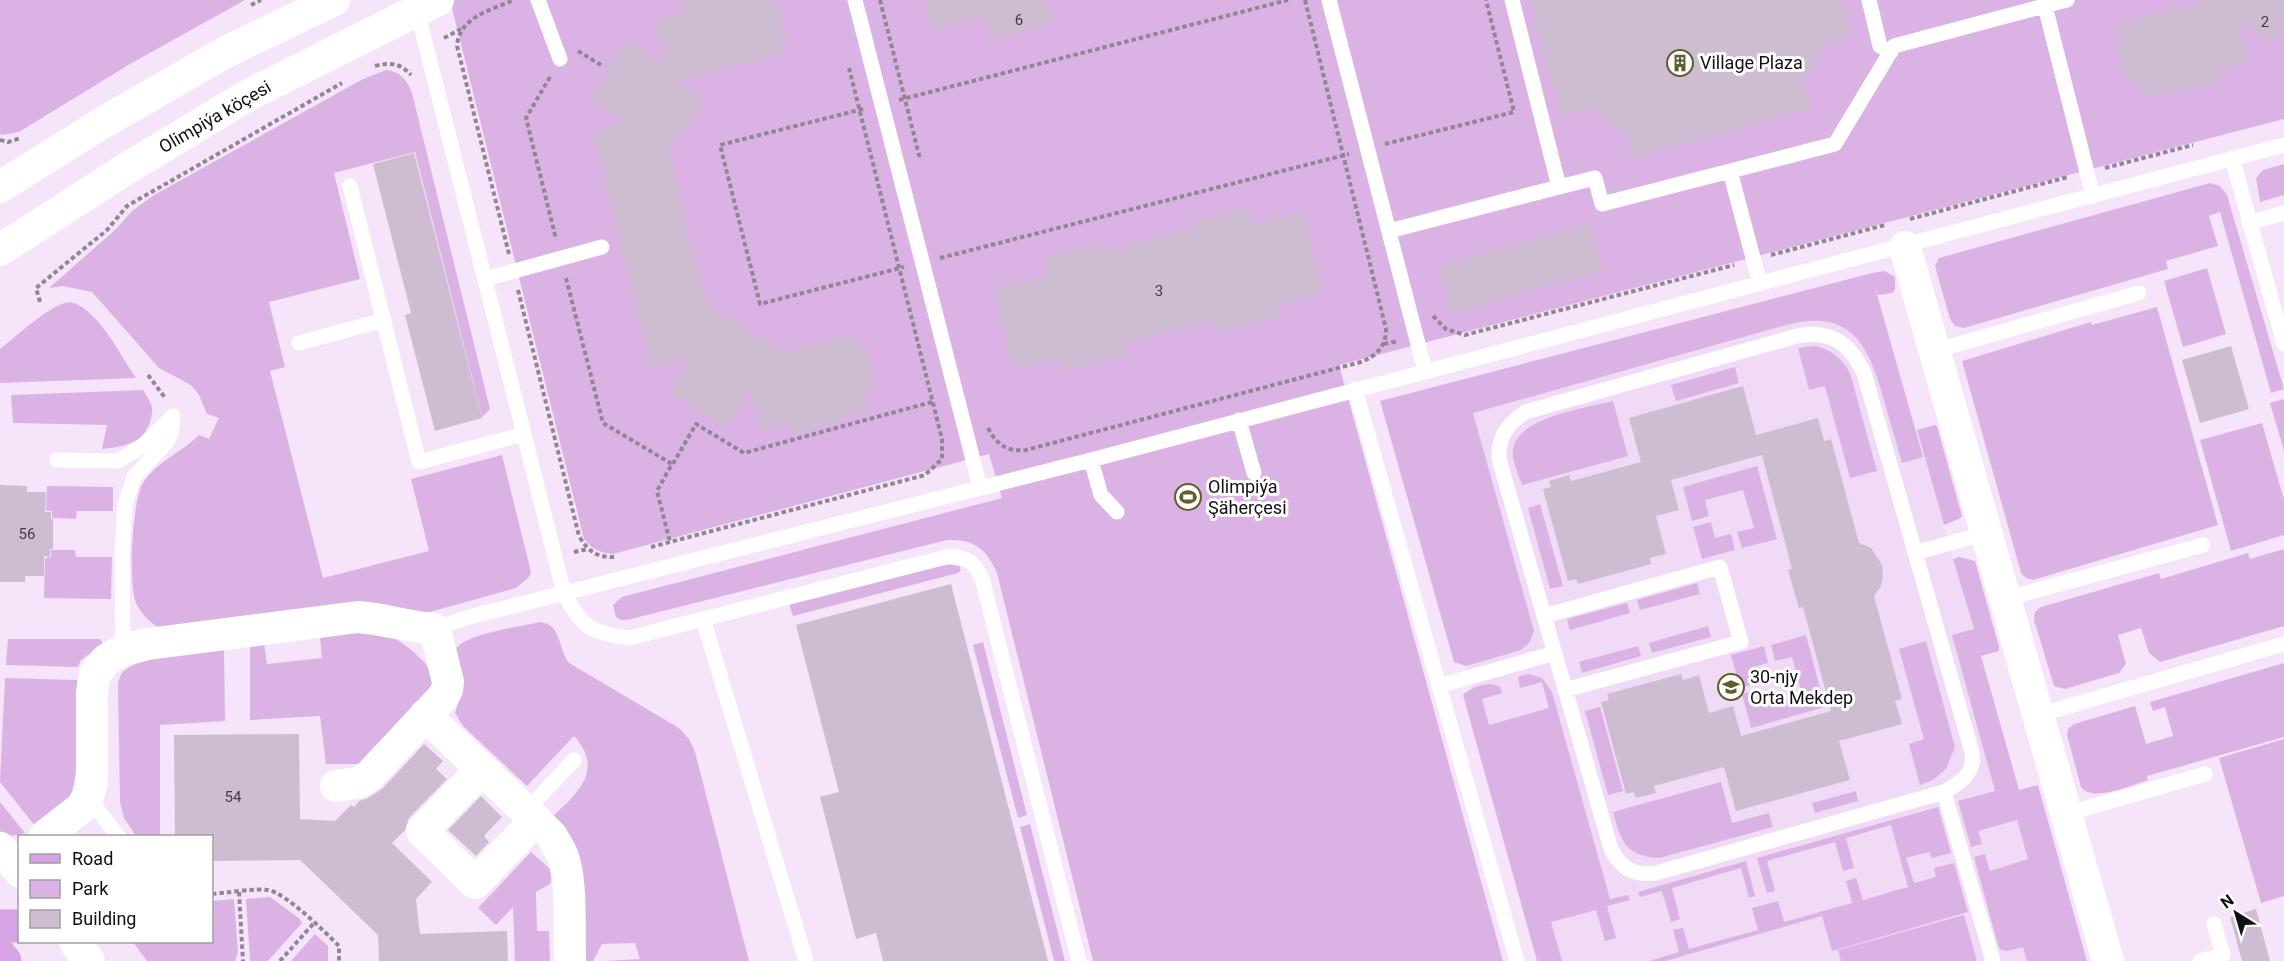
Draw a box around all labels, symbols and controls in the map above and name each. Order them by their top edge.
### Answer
house number: 6 [1015,11,1023,29]
house number: 2 [2261,13,2269,31]
building icon: Village Plaza [1665,48,1695,78]
place label: Village Plaza [1700,52,1803,73]
street label: Olimpiýa köçesi [155,76,275,157]
house number: 3 [1155,282,1163,300]
place label: Olimpiýa Şäherçesi [1208,476,1287,518]
sports icon: Olimpiýa Şäherçesi [1173,482,1203,512]
house number: 56 [19,525,35,543]
place label: 30-njy Orta Mekdep [1750,666,1853,708]
school or university icon: 30-njy Orta Mekdep [1716,672,1746,702]
house number: 54 [225,788,242,806]
legend [18,835,213,943]
text: Road [72,848,113,869]
text: Park [72,878,109,899]
north arrow [2206,883,2266,943]
text: N [2217,890,2238,912]
text: Building [72,908,136,929]

